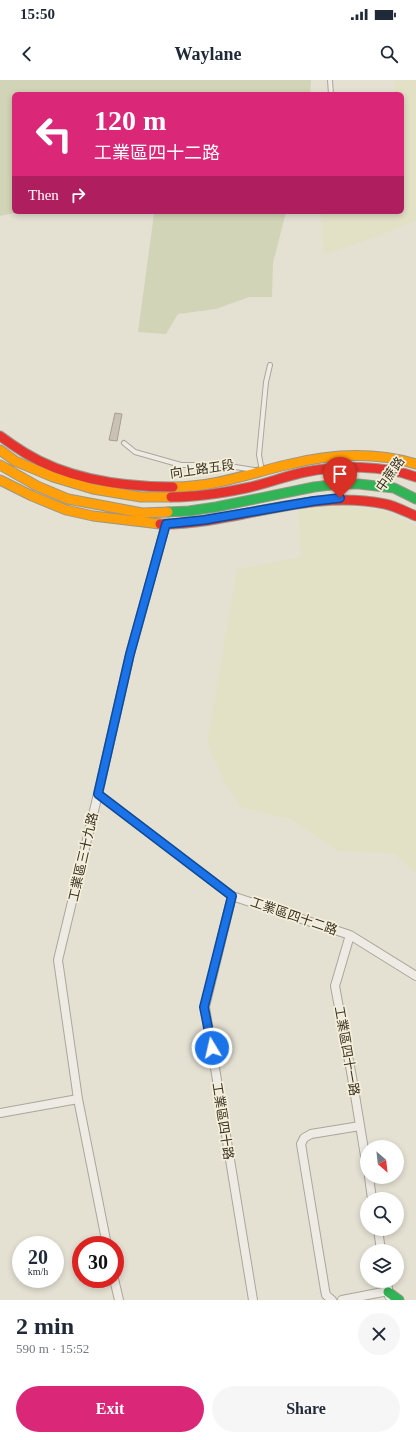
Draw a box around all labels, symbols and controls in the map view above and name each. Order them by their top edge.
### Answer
text: 15:50 [20,6,55,22]
icon: back [16,43,38,65]
icon: search [378,43,400,65]
text: Waylane [174,44,242,64]
text: 120 m [94,105,166,136]
icon: left [28,108,80,160]
text: 工業區四十二路 [94,143,220,163]
icon: right [67,184,89,206]
text: Then [28,187,59,203]
street label: 中蔗路 [373,454,407,494]
street label: 向上路五段 [169,457,235,481]
pin [323,457,357,498]
icon: arrive [329,463,351,485]
street label: 工業區三十九路 [65,811,101,903]
street label: 工業區四十二路 [249,894,339,938]
street label: 工業區四十一路 [332,1005,362,1097]
position arrow [191,1027,233,1069]
street label: 工業區四十路 [209,1081,237,1161]
north arrow [360,1140,404,1184]
map controls [360,1140,404,1288]
button: search [360,1192,404,1236]
speed limit sign: 30 [72,1236,124,1288]
button: layers [360,1244,404,1288]
text: 20 [28,1246,48,1268]
text: km/h [28,1266,48,1277]
text: 2 min [16,1313,74,1339]
button: close [358,1313,400,1355]
text: 590 m · 15:52 [16,1341,89,1356]
button: Exit [16,1386,204,1432]
button: Share [212,1386,400,1432]

